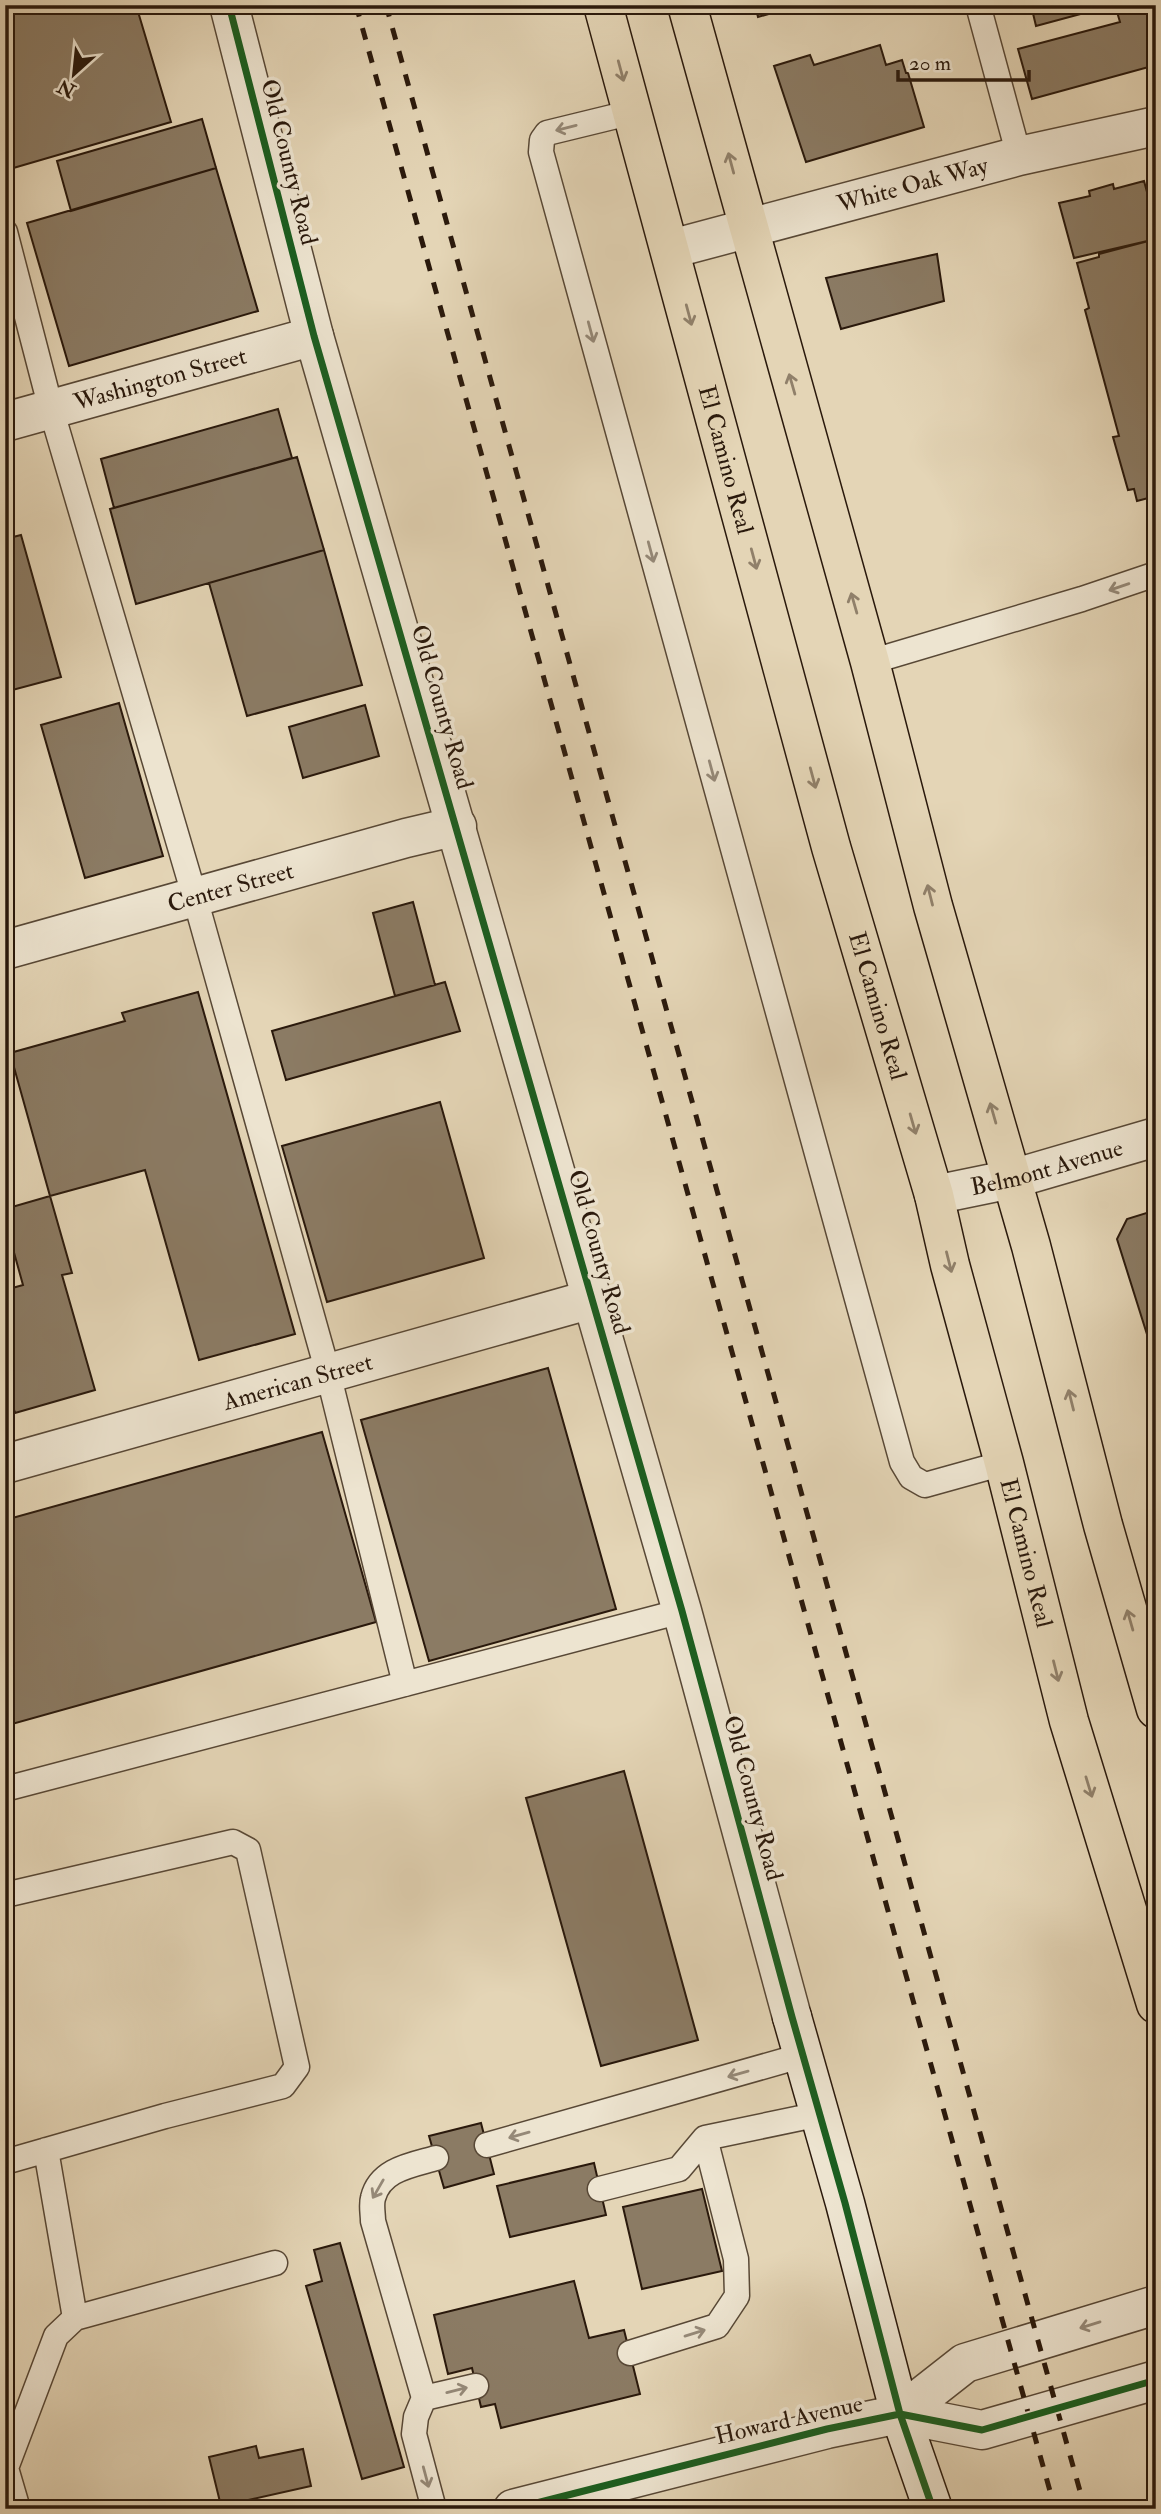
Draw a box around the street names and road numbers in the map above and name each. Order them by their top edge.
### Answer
street label: Old County Road [253,76,325,248]
street label: White Oak Way [833,149,992,220]
street label: Washington Street [69,340,250,418]
street label: El Camino Real [691,382,761,537]
street label: Old County Road [404,621,480,793]
street label: Center Street [164,855,297,919]
street label: El Camino Real [841,928,915,1084]
street label: Belmont Avenue [968,1132,1126,1203]
street label: Old County Road [561,1166,637,1338]
street label: American Street [218,1346,376,1418]
street label: El Camino Real [993,1475,1060,1631]
street label: Old County Road [716,1712,790,1884]
street label: Howard Avenue [712,2388,866,2452]

